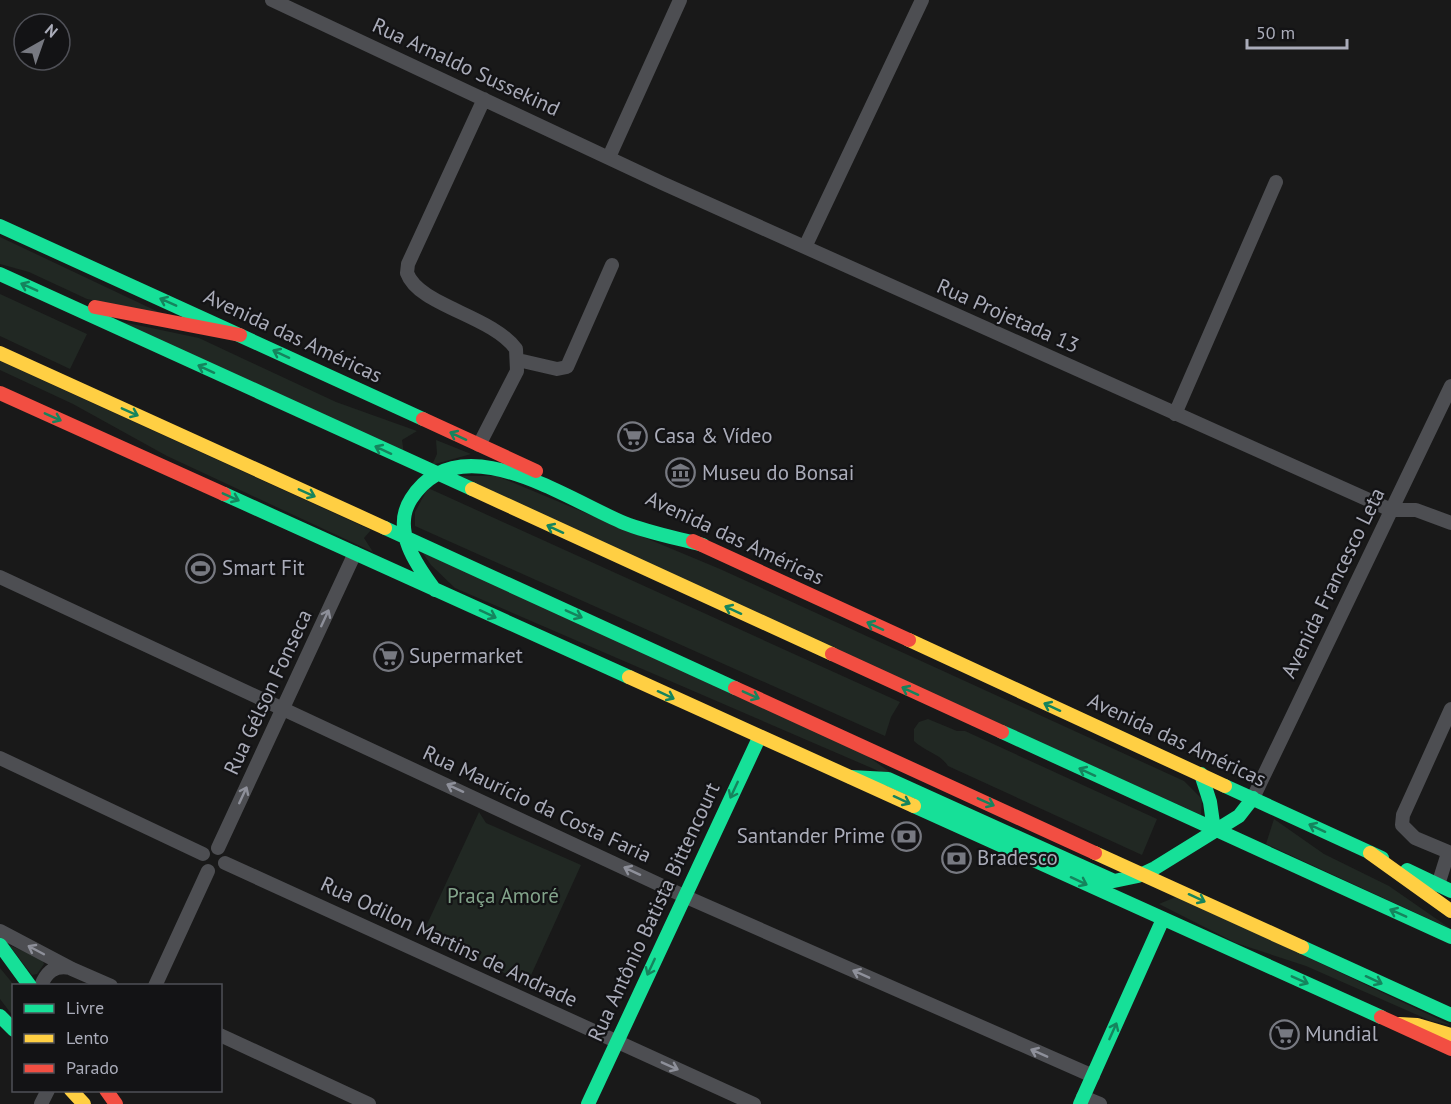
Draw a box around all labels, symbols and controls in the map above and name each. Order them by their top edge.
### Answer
street label: Rua Arnaldo Sussekind [368,11,564,122]
north arrow [12,12,72,72]
scale bar [1247,12,1348,50]
text: N [41,19,62,42]
text: 50 m [1256,21,1295,44]
street label: Rua Projetada 13 [933,272,1084,359]
one-way arrow [20,281,39,292]
street label: Avenida das Américas [200,282,387,389]
one-way arrow [159,296,177,308]
one-way arrow [273,347,291,359]
one-way arrow [198,362,216,374]
one-way arrow [120,407,138,419]
one-way arrow [44,412,62,424]
supermarket icon: Casa & Vídeo [617,420,649,452]
place label: Casa & Vídeo [654,422,773,449]
one-way arrow [450,429,468,441]
one-way arrow [375,444,393,456]
museum icon: Museu do Bonsai [665,457,697,489]
place label: Museu do Bonsai [702,459,854,486]
street label: Avenida Francesco Leta [1275,483,1390,682]
street label: Avenida das Américas [642,484,829,591]
one-way arrow [298,488,316,499]
one-way arrow [222,492,240,504]
one-way arrow [547,522,565,534]
sports icon: Smart Fit [185,552,217,584]
place label: Smart Fit [222,554,305,581]
one-way arrow [724,604,742,615]
street label: Rua Gélson Fonseca [217,605,318,779]
one-way arrow [479,609,497,621]
one-way arrow [564,609,582,621]
one-way arrow [319,610,331,628]
one-way arrow [866,619,884,631]
supermarket icon: Supermarket [372,640,404,672]
place label: Supermarket [409,642,523,669]
one-way arrow [901,685,919,697]
street label: Avenida das Américas [1084,686,1271,793]
one-way arrow [656,690,674,701]
one-way arrow [742,690,760,701]
one-way arrow [1044,700,1062,712]
street label: Rua Maurício da Costa Faria [419,739,656,868]
one-way arrow [1079,766,1097,778]
street label: Rua Antônio Batista Bittencourt [582,778,726,1046]
one-way arrow [728,781,739,799]
one-way arrow [447,782,465,794]
one-way arrow [237,787,249,805]
one-way arrow [892,795,910,806]
one-way arrow [977,796,995,808]
bank icon: Santander Prime [890,820,922,852]
place label: Santander Prime [737,822,885,849]
one-way arrow [1309,822,1327,833]
bank icon: Bradesco [940,842,972,874]
place label: Bradesco [977,844,1058,871]
one-way arrow [623,865,641,877]
street label: Rua Odilon Martins de Andrade [316,870,582,1013]
one-way arrow [1069,876,1087,888]
park label: Praça Amoré [447,882,559,909]
one-way arrow [1188,893,1206,905]
one-way arrow [1389,907,1407,919]
one-way arrow [28,944,45,956]
one-way arrow [645,958,657,976]
one-way arrow [852,968,870,979]
one-way arrow [1365,974,1383,986]
one-way arrow [1290,975,1308,986]
legend [12,984,222,1092]
text: Livre [66,996,104,1019]
supermarket icon: Mundial [1268,1018,1300,1050]
place label: Mundial [1305,1020,1378,1047]
one-way arrow [1107,1023,1119,1041]
text: Lento [66,1026,109,1049]
one-way arrow [1030,1046,1048,1057]
text: Parado [66,1056,119,1079]
one-way arrow [660,1061,678,1072]

